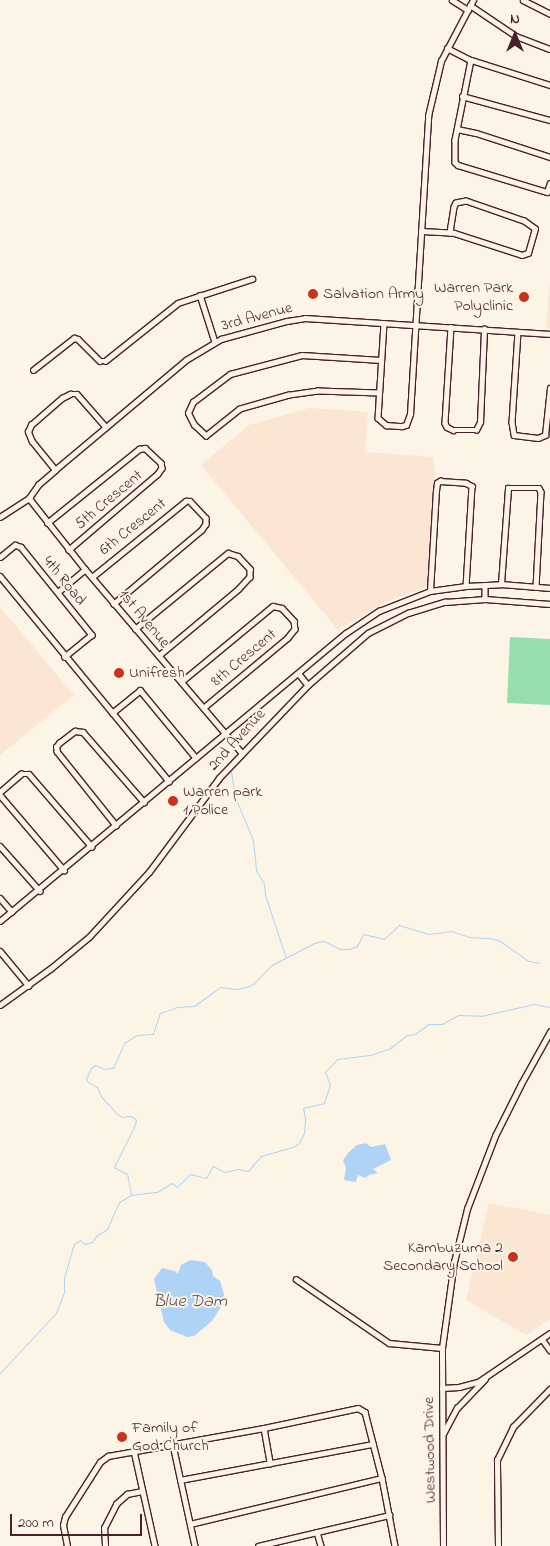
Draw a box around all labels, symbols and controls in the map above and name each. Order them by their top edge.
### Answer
text: N [510,9,520,30]
north arrow [490,10,540,60]
place label: Warren Park Polyclinic [434,278,513,316]
place label: Salvation Army [323,284,424,304]
marker: Salvation Army [307,288,319,300]
marker: Warren Park Polyclinic [517,290,531,304]
street label: 3rd Avenue [220,298,294,336]
street label: 5th Crescent [71,466,147,534]
street label: 6th Crescent [96,494,170,560]
street label: 4th Road [38,552,90,610]
street label: 1st Avenue [114,586,174,652]
street label: 8th Crescent [207,625,281,691]
place label: Unifresh [129,663,185,683]
marker: Unifresh [113,667,125,679]
street label: 2nd Avenue [204,705,270,775]
place label: Warren park 1 Police [183,782,262,820]
marker: Warren park 1 Police [167,795,179,807]
place label: Kambuzuma 2 Secondary School [383,1238,503,1276]
marker: Kambuzuma 2 Secondary School [507,1251,519,1263]
water label: Blue Dam [153,1291,227,1313]
street label: Westwood Drive [419,1397,441,1503]
place label: Family of God Church [132,1418,208,1456]
marker: Family of God Church [116,1431,128,1443]
scale bar [12,1504,145,1536]
text: 200 m [18,1512,54,1534]

